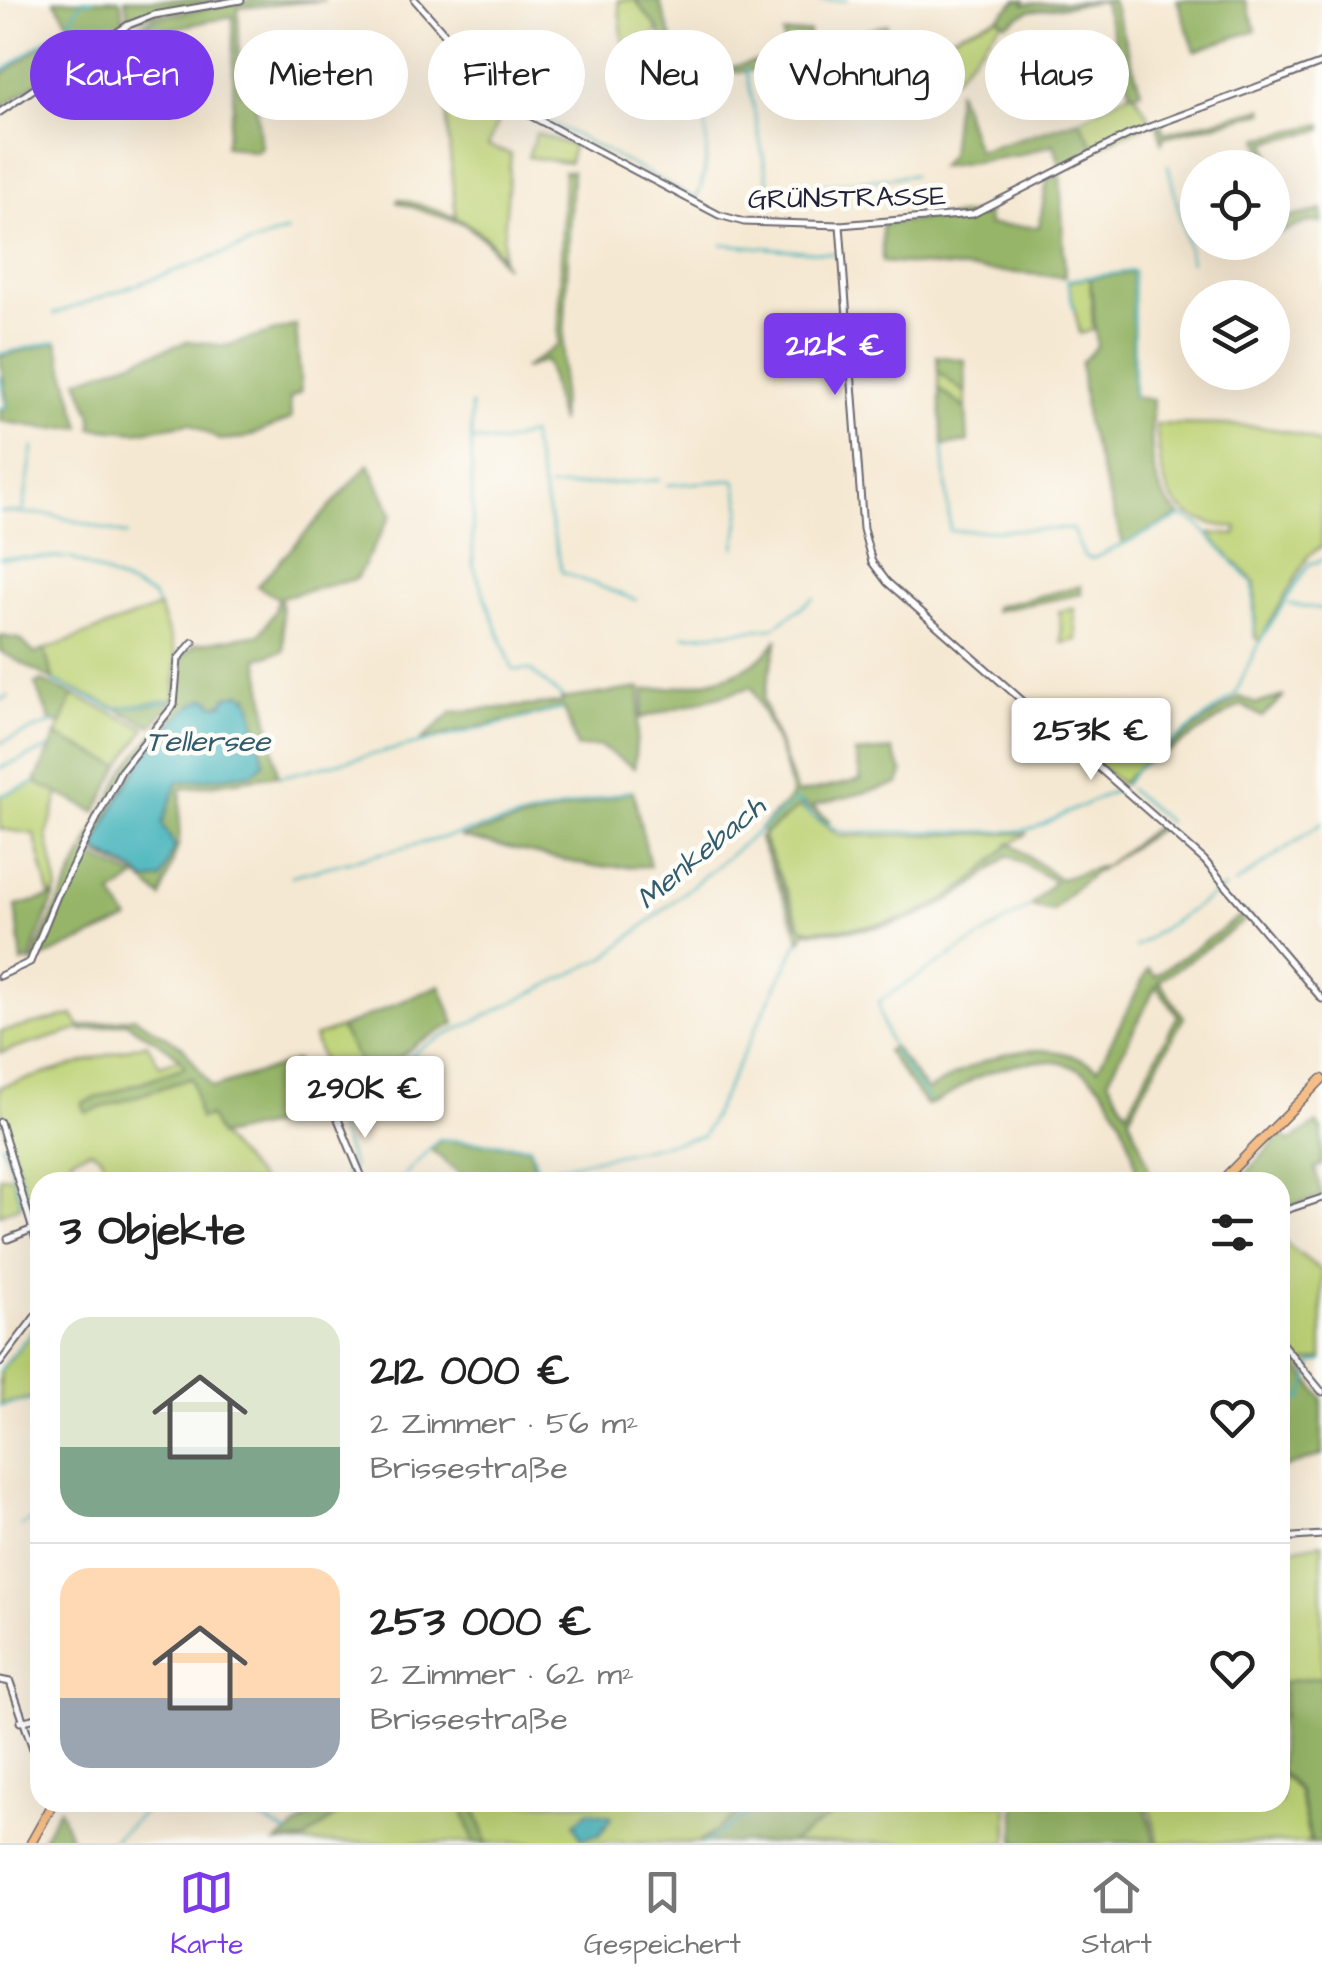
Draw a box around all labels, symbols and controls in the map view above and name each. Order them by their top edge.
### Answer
chip: Kaufen [30,30,214,120]
chip: Mieten [234,30,408,120]
chip: Filter [428,30,585,120]
chip: Neu [605,30,734,120]
chip: Wohnung [754,30,965,120]
chip: Haus [985,30,1129,120]
map controls [1180,150,1290,390]
button: locate [1180,150,1290,260]
street label: GRÜNSTRASSE [747,177,947,219]
button: layers [1180,280,1290,390]
pin: 212K € [754,313,916,398]
text: 212K € [786,323,884,368]
pin: 253K € [1010,698,1172,783]
text: 253K € [1034,708,1148,753]
water label: Tellersee [146,721,272,763]
water label: Menkebach [627,786,775,919]
pin: 290K € [284,1056,446,1141]
text: 290K € [308,1066,422,1111]
text: 3 Objekte [60,1203,246,1261]
icon: filters [1205,1205,1260,1260]
text: 212 000 € [370,1343,570,1401]
icon: home [140,1357,260,1477]
icon: heart [1205,1390,1260,1445]
text: 2 Zimmer · 56 m² [370,1401,638,1446]
text: Brissestraße [370,1446,568,1491]
text: 253 000 € [370,1594,592,1652]
icon: home [140,1608,260,1728]
icon: heart [1205,1641,1260,1696]
text: 2 Zimmer · 62 m² [370,1652,634,1697]
text: Brissestraße [370,1697,568,1742]
tab: Karte [170,1865,243,1964]
tab: Gespeichert [584,1865,741,1964]
tab: Start [1081,1865,1152,1964]

